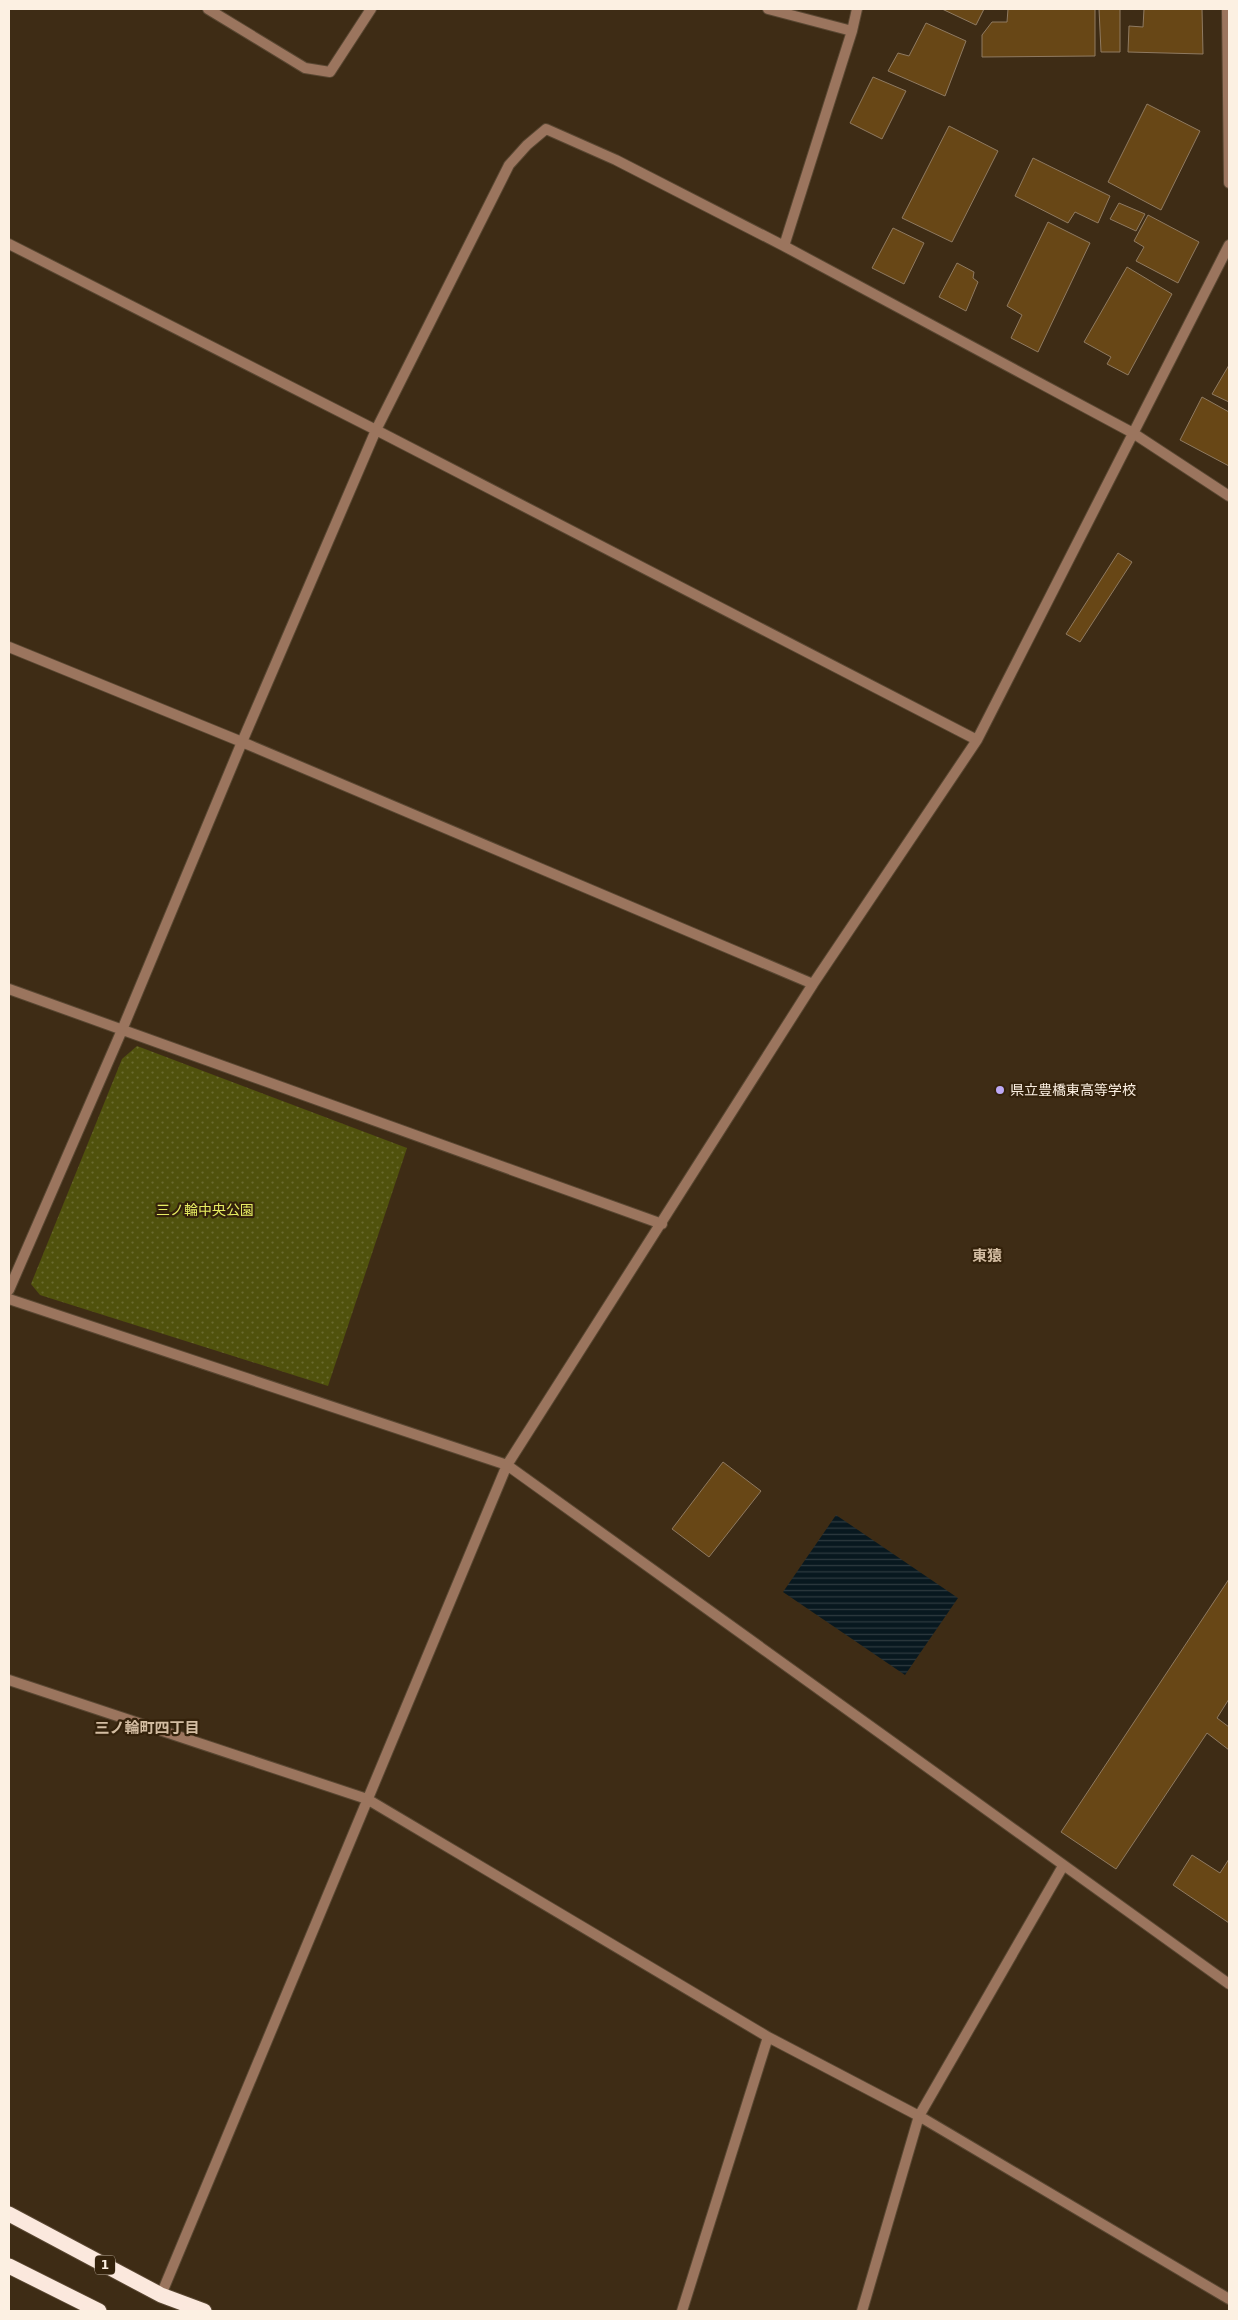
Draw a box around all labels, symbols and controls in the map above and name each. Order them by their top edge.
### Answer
place label: 県立豊橋東高等学校 [1010,1082,1136,1098]
marker: 県立豊橋東高等学校 [994,1084,1006,1096]
park label: 三ノ輪中央公園 [156,1202,254,1218]
district label: 東猿 [972,1247,1002,1265]
district label: 三ノ輪町四丁目 [94,1719,200,1737]
road number: 1 [95,2256,115,2274]

